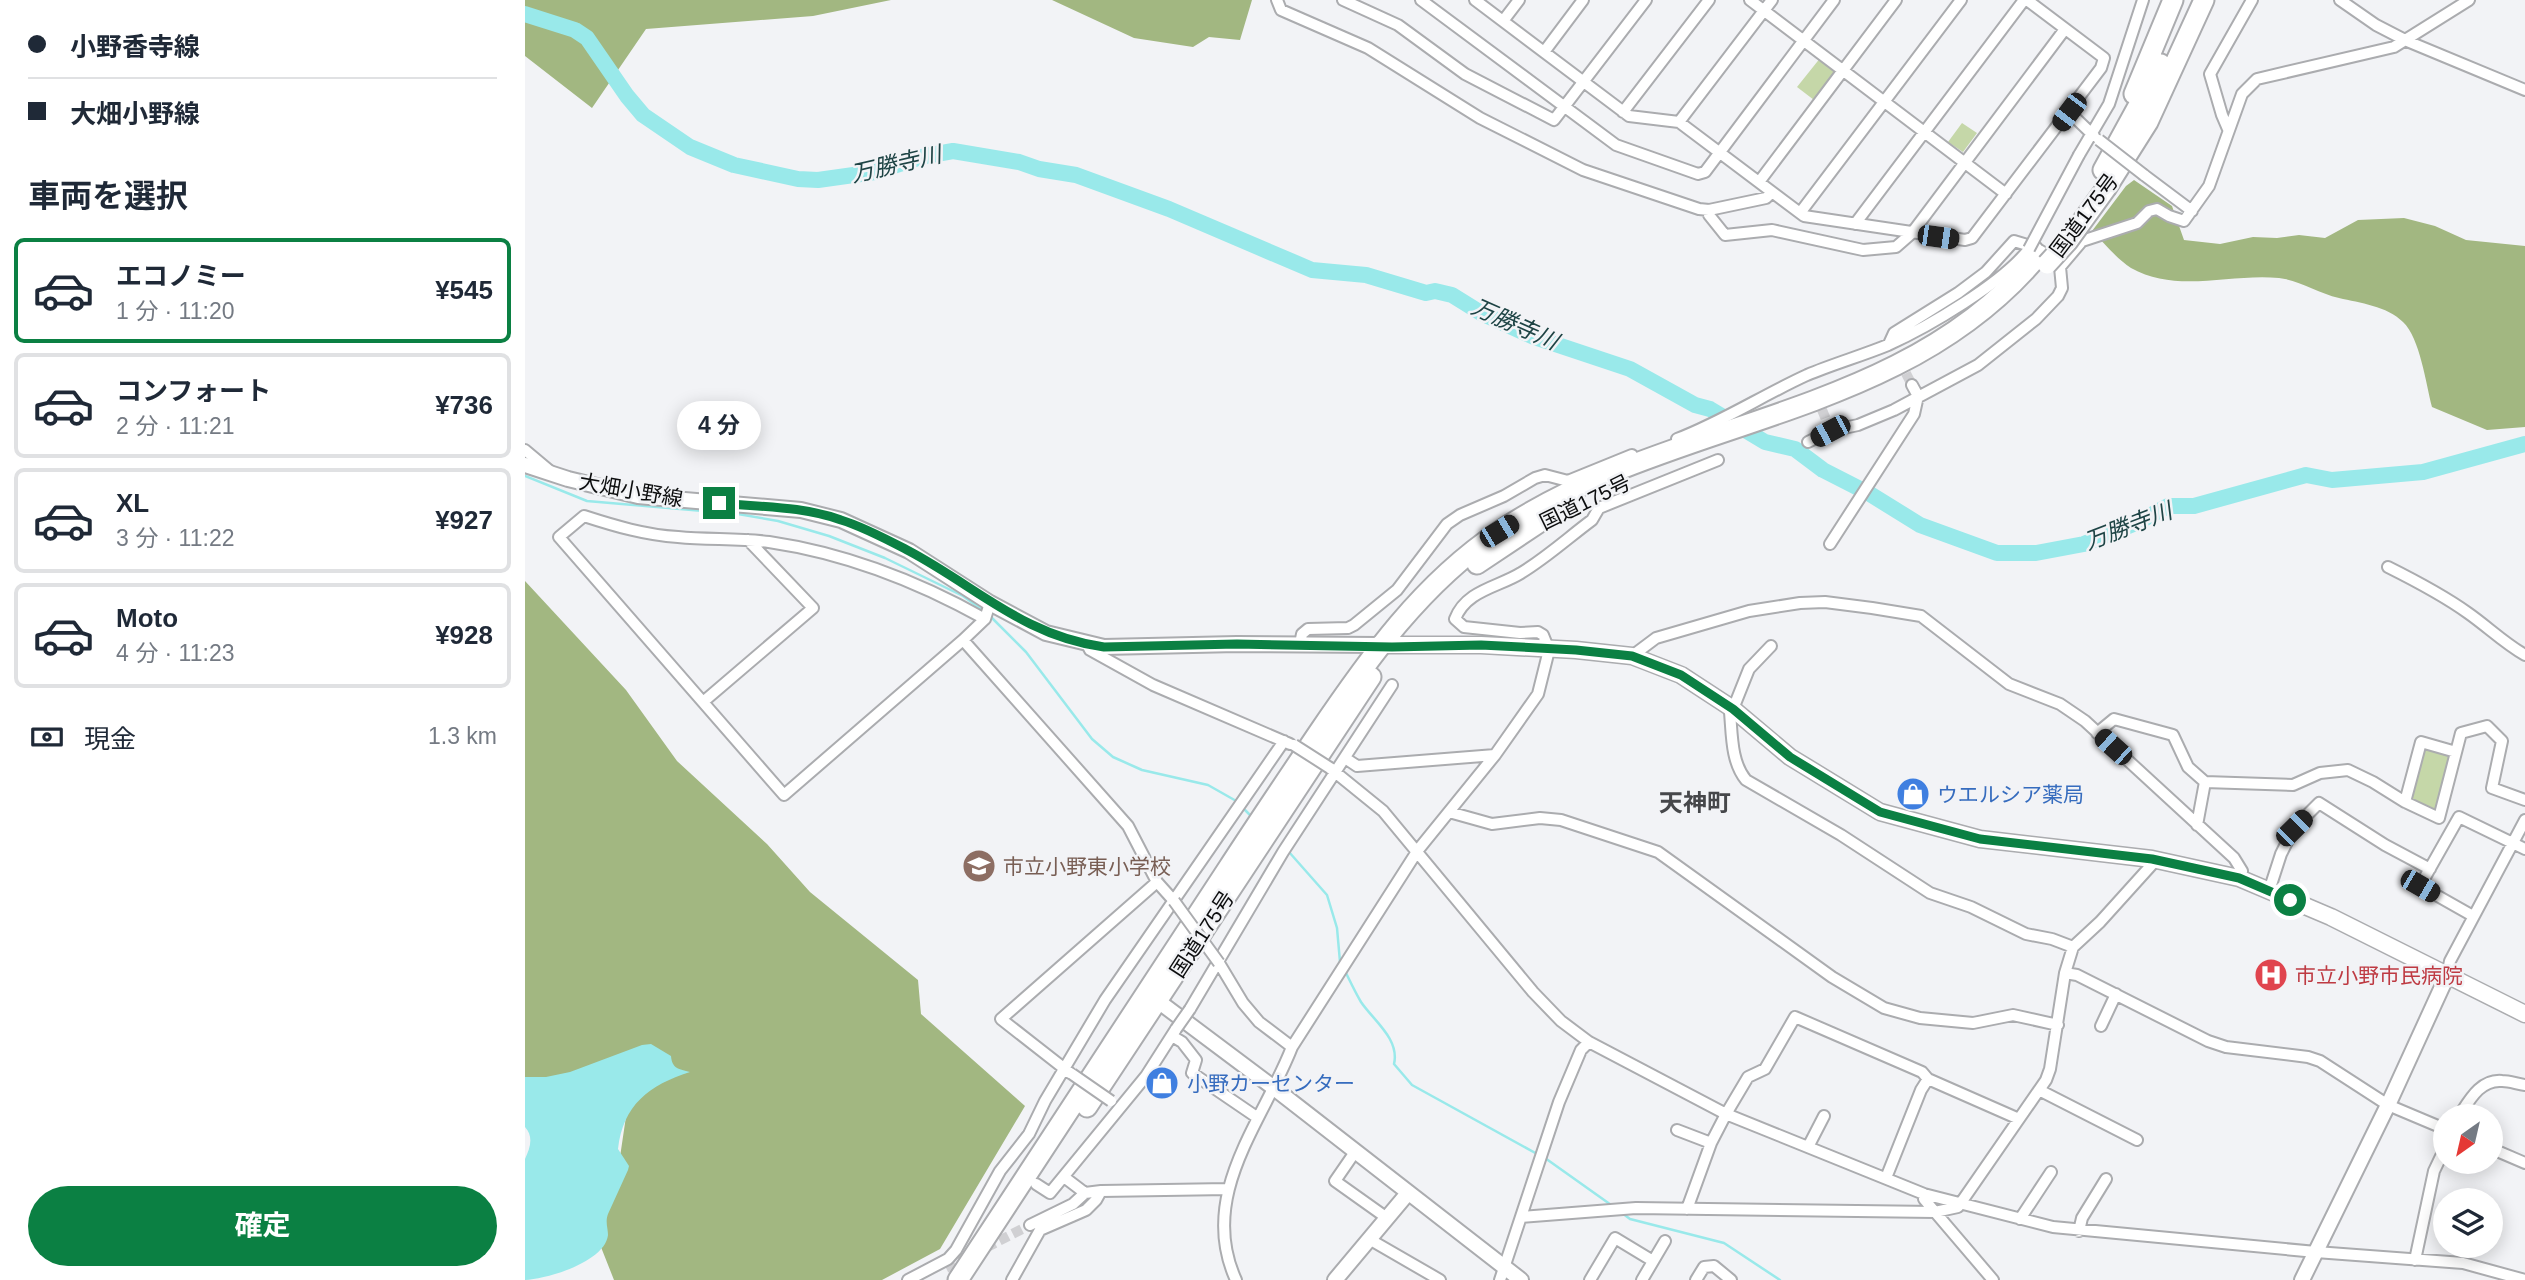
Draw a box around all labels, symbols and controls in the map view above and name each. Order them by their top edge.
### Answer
text: 小野香寺線 [70,32,200,62]
car [2048,89,2091,135]
text: 大畑小野線 [70,99,200,129]
water label: 万勝寺川 [848,140,947,187]
street label: 国道175号 [2045,169,2123,261]
text: 車両を選択 [28,178,188,214]
car [1916,224,1961,250]
icon: car [32,259,95,322]
text: エコノミー [116,261,246,291]
text: ¥545 [435,275,493,305]
water label: 万勝寺川 [1468,293,1565,356]
text: 1 分 · 11:20 [116,298,234,324]
icon: car [32,374,95,437]
text: コンフォート [116,376,271,406]
text: ¥736 [435,390,493,420]
callout: 4 分 [677,402,761,450]
text: 4 分 [698,412,740,438]
car [1807,412,1854,450]
text: 2 分 · 11:21 [116,413,234,439]
street label: 大畑小野線 [577,470,685,510]
street label: 国道175号 [1536,470,1634,534]
route end [703,487,735,519]
text: XL [116,488,149,518]
icon: car [32,489,95,552]
water label: 万勝寺川 [2080,496,2178,555]
text: ¥927 [435,505,493,535]
car [1476,511,1523,551]
text: 3 分 · 11:22 [116,525,234,551]
text: Moto [116,603,178,633]
icon: car [32,604,95,667]
text: ¥928 [435,620,493,650]
text: 4 分 · 11:23 [116,640,234,666]
icon: cash [28,718,66,756]
text: 1.3 km [428,723,497,749]
text: 現金 [84,724,136,754]
car [2091,725,2136,769]
shop icon: ウエルシア薬局 [1894,775,1932,813]
place label: ウエルシア薬局 [1937,783,2084,806]
district label: 天神町 [1659,789,1731,816]
car [2272,806,2317,850]
school or university icon: 市立小野東小学校 [960,847,998,885]
place label: 市立小野東小学校 [1003,855,1171,878]
car [2397,866,2444,906]
route start [2274,884,2306,916]
street label: 国道175号 [1166,887,1238,981]
hospital icon: 市立小野市民病院 [2252,956,2290,994]
place label: 市立小野市民病院 [2295,964,2463,987]
shop icon: 小野カーセンター [1143,1064,1181,1102]
place label: 小野カーセンター [1187,1072,1355,1095]
north arrow [2433,1104,2503,1174]
map controls [2433,1104,2503,1258]
button: 確定 [28,1186,497,1266]
button: layers [2433,1188,2503,1258]

